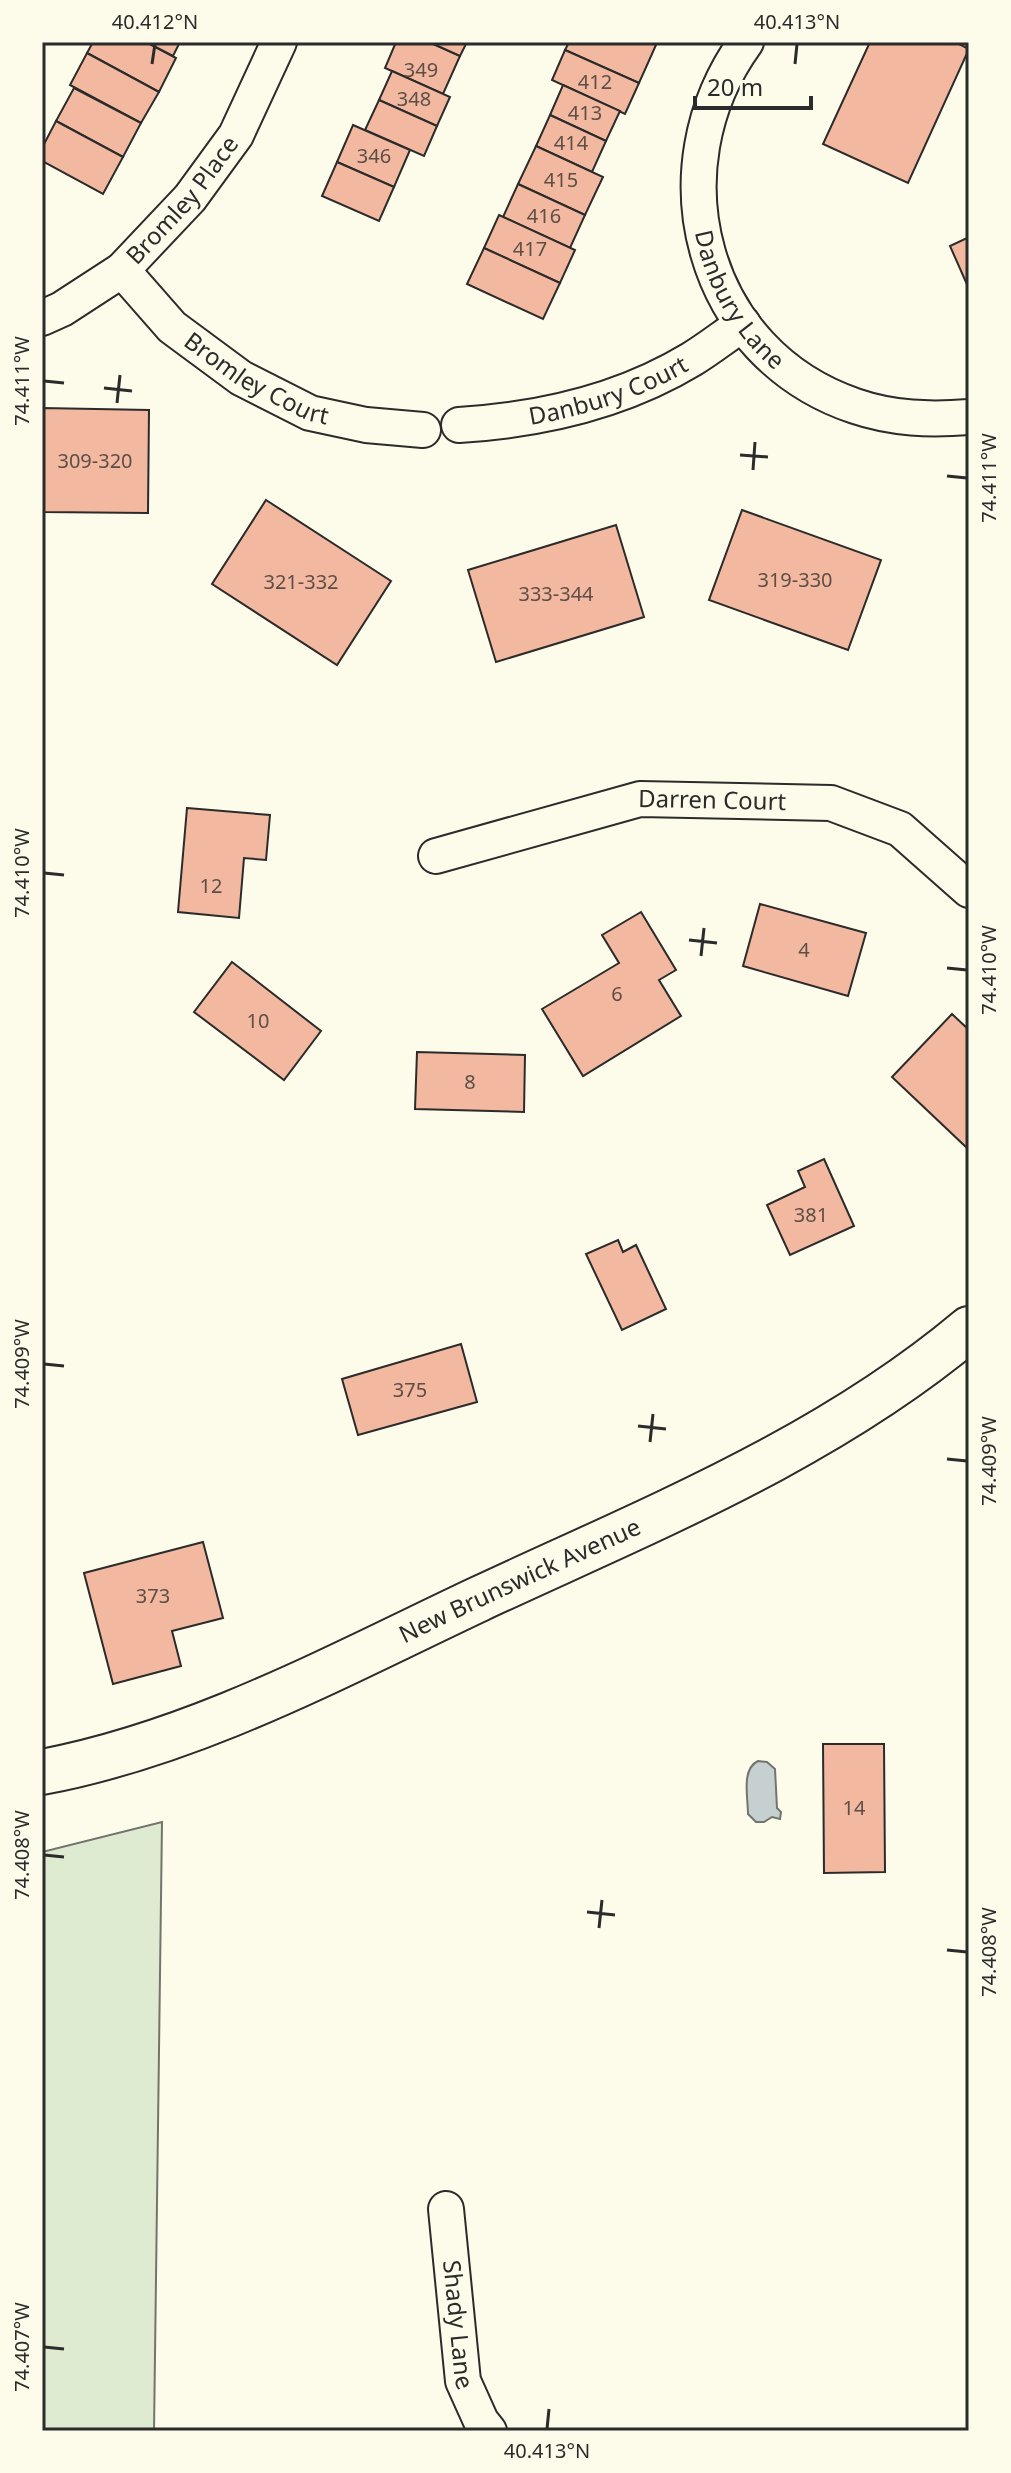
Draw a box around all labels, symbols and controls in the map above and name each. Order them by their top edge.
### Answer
text: 40.412°N [112,8,198,35]
text: 40.413°N [754,8,840,35]
house number: 349 [404,56,438,83]
scale bar [695,60,811,110]
house number: 412 [578,68,612,95]
text: 20 m [707,70,763,103]
house number: 348 [397,85,431,112]
house number: 413 [568,99,602,126]
street label: Bromley Place [118,128,245,271]
house number: 414 [554,129,589,156]
house number: 346 [357,142,391,169]
house number: 415 [544,166,578,193]
house number: 416 [527,202,561,229]
street label: Danbury Lane [688,227,792,376]
house number: 417 [513,235,547,262]
street label: Bromley Court [178,324,332,432]
text: 74.411°W [8,336,35,426]
street label: Danbury Court [526,347,694,432]
text: 74.411°W [975,433,1002,523]
house number: 309-320 [57,447,133,474]
house number: 319-330 [757,566,833,593]
house number: 321-332 [263,568,339,595]
house number: 333-344 [518,580,594,607]
street label: Darren Court [638,781,787,817]
text: 74.410°W [8,828,35,918]
house number: 12 [200,872,222,899]
text: 74.410°W [975,925,1002,1015]
house number: 4 [798,936,810,963]
house number: 6 [611,980,623,1007]
house number: 10 [247,1007,269,1034]
house number: 8 [464,1068,476,1095]
house number: 381 [794,1201,828,1228]
text: 74.409°W [8,1319,35,1409]
house number: 375 [393,1376,427,1403]
text: 74.409°W [975,1416,1002,1506]
street label: New Brunswick Avenue [393,1509,645,1650]
house number: 373 [136,1582,170,1609]
house number: 14 [843,1794,866,1821]
text: 74.408°W [8,1810,35,1900]
text: 74.408°W [975,1907,1002,1997]
street label: Shady Lane [436,2258,483,2394]
text: 74.407°W [8,2302,35,2392]
text: 40.413°N [504,2437,590,2464]

